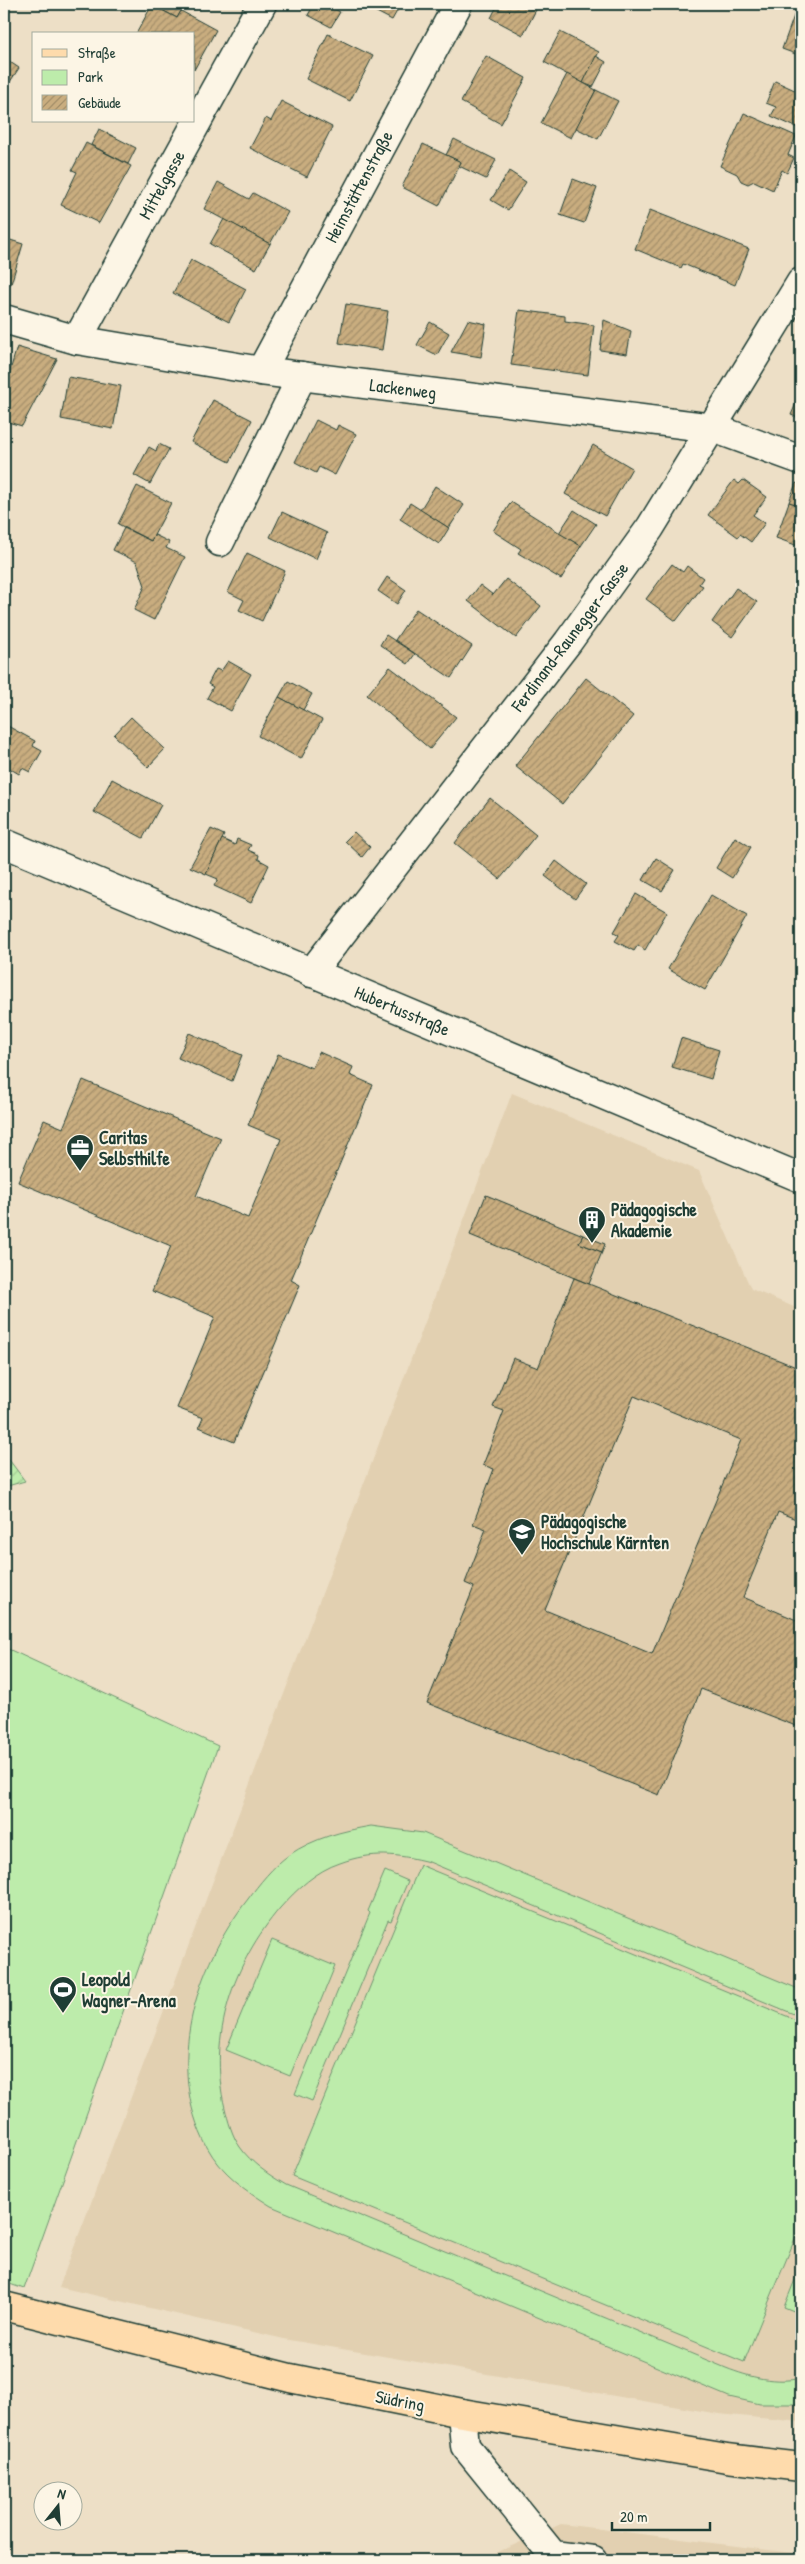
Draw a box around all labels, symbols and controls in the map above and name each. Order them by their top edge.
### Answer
legend [32,32,195,122]
text: Straße [78,42,116,63]
text: Park [78,66,103,87]
text: Gebäude [78,92,121,113]
street label: Heimstättenstraße [319,126,399,247]
street label: Mittelgasse [132,146,191,224]
street label: Lackenweg [368,372,438,405]
street label: Ferdinand-Raunegger-Gasse [504,557,634,717]
street label: Hubertusstraße [351,979,454,1042]
place label: Caritas Selbsthilfe [99,1125,171,1171]
office icon: Caritas Selbsthilfe [65,1133,95,1172]
place label: Pädagogische Akademie [611,1197,698,1243]
building icon: Pädagogische Akademie [577,1205,607,1244]
place label: Pädagogische Hochschule Kärnten [541,1509,669,1555]
school or university icon: Pädagogische Hochschule Kärnten [507,1517,537,1556]
place label: Leopold Wagner-Arena [82,1967,177,2014]
sports icon: Leopold Wagner-Arena [48,1975,78,2014]
street label: Südring [373,2384,427,2418]
north arrow [32,2482,82,2532]
text: N [56,2483,69,2503]
scale bar [612,2499,710,2531]
text: 20 m [620,2506,647,2527]

